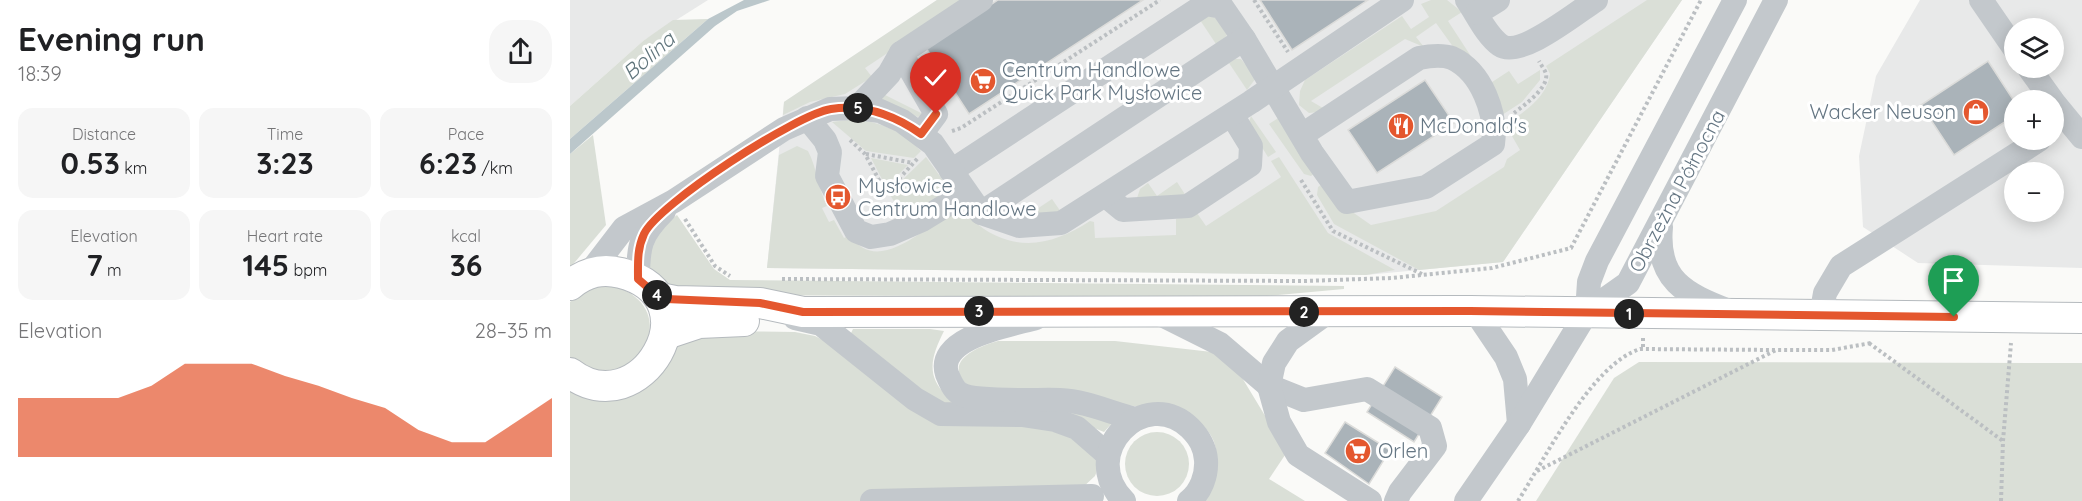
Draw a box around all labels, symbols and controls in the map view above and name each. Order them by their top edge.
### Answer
text: Evening run [18,18,205,59]
map controls [2004,18,2064,222]
button: layers [2004,18,2064,78]
button: share [489,20,552,83]
water label: Bolina [617,25,681,85]
pin [910,52,961,114]
place label: Centrum Handlowe Quick Park Mysłowice [1002,57,1202,105]
text: 18:39 [18,61,62,86]
icon: check [919,61,952,94]
supermarket icon: Centrum Handlowe Quick Park Mysłowice [968,66,998,96]
button: + [2004,90,2064,150]
pin: 5 [843,93,873,123]
shop icon: Wacker Neuson [1961,97,1991,127]
text: 5 [853,98,863,118]
place label: Wacker Neuson [1809,99,1956,124]
street label: Obrzeżna Północna [1623,105,1730,276]
restaurant icon: McDonald's [1386,111,1416,141]
place label: McDonald's [1420,113,1527,138]
text: Distance [72,124,136,144]
text: Time [267,124,303,144]
text: Pace [448,124,484,144]
text: 0.53 [61,144,120,182]
text: 3:23 [256,144,314,182]
text: 6:23 [419,144,477,182]
text: km [120,158,147,178]
text: /km [477,158,513,178]
button: − [2004,162,2064,222]
place label: Mysłowice Centrum Handlowe [858,173,1037,221]
bus stop icon: Mysłowice Centrum Handlowe [823,182,853,212]
text: Elevation [70,226,138,246]
text: Heart rate [247,226,323,246]
text: kcal [451,226,481,246]
text: 7 [86,246,103,284]
text: 145 [243,246,289,284]
text: 36 [450,246,482,284]
pin [1928,255,1979,317]
text: m [103,260,122,280]
text: bpm [289,260,327,280]
icon: arrive [1937,264,1970,297]
pin: 4 [642,280,672,310]
text: 4 [652,285,662,305]
pin: 3 [964,296,994,326]
pin: 2 [1289,297,1319,327]
pin: 1 [1614,299,1644,329]
text: 3 [975,301,983,321]
text: 2 [1299,302,1309,322]
text: 1 [1626,304,1632,324]
text: Elevation [18,318,102,343]
text: 28–35 m [475,318,552,343]
supermarket icon: Orlen [1343,436,1373,466]
place label: Orlen [1378,438,1428,463]

